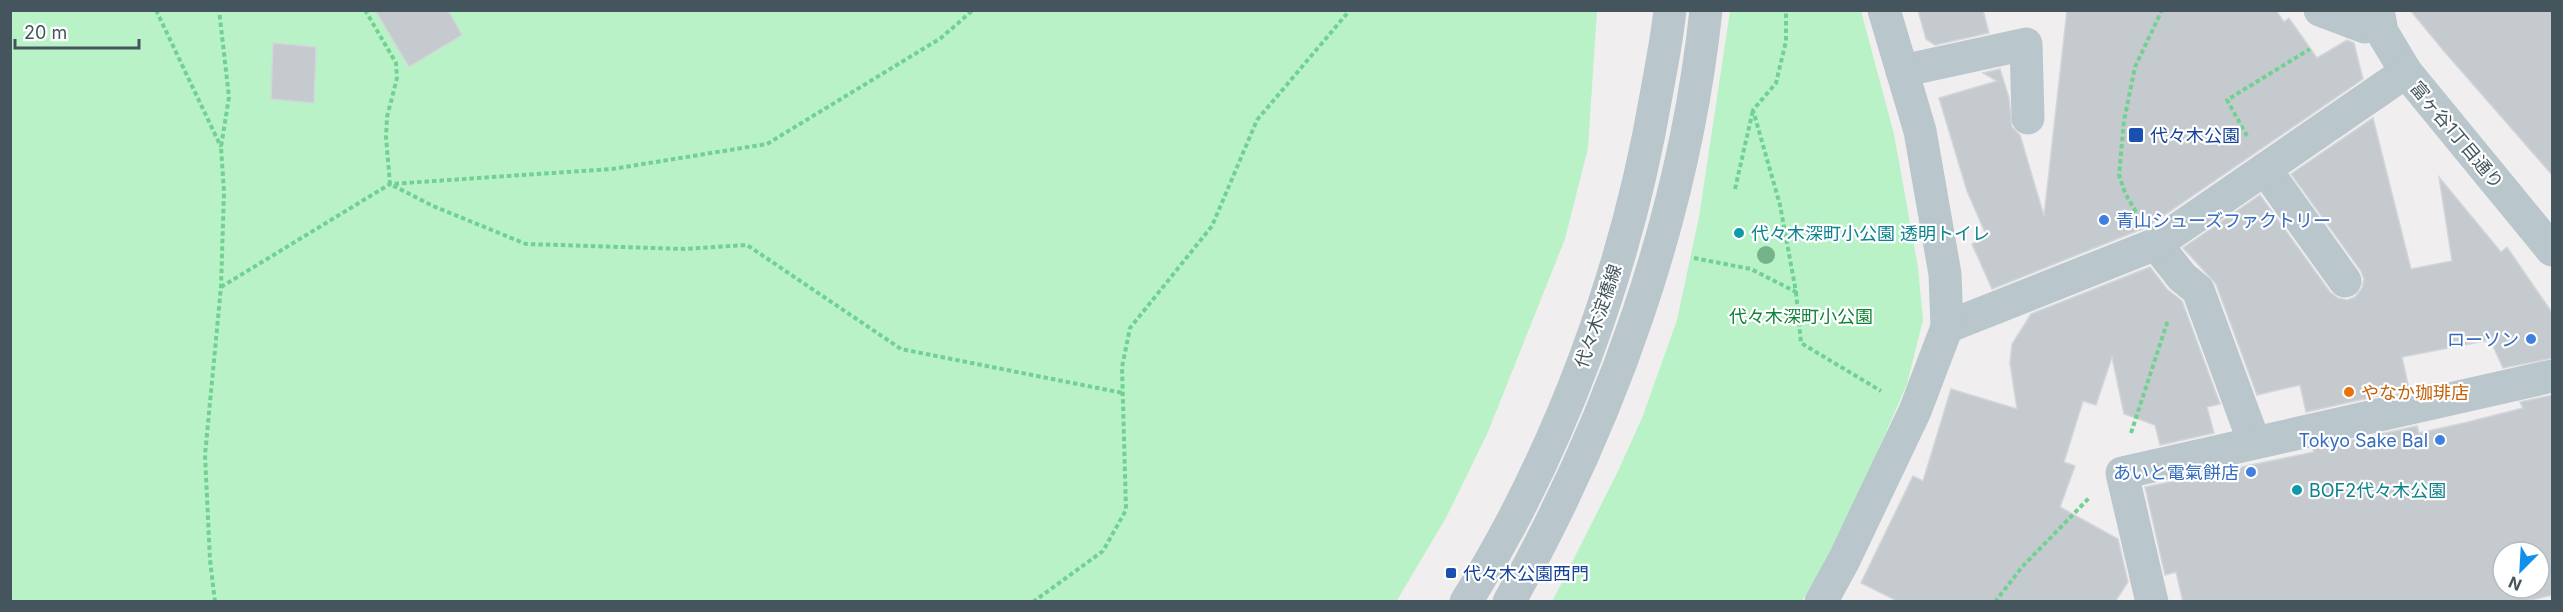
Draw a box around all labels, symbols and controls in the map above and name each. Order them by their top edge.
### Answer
scale bar [15,12,140,50]
text: 20 m [24,22,67,43]
street label: 富ヶ谷1丁目通り [2406,77,2508,193]
place label: 代々木公園 [2150,125,2240,146]
marker: 代々木公園 [2127,126,2145,144]
place label: 青山シューズファクトリー [2116,210,2331,231]
marker: 青山シューズファクトリー [2097,213,2111,227]
place label: 代々木深町小公園 透明トイレ [1751,223,1990,244]
marker: 代々木深町小公園 透明トイレ [1732,226,1746,240]
street label: 代々木淀橋線 [1570,262,1626,370]
park label: 代々木深町小公園 [1729,306,1873,327]
place label: ローソン [2447,329,2519,350]
marker: ローソン [2524,332,2538,346]
place label: やなか珈琲店 [2361,382,2469,403]
marker: やなか珈琲店 [2342,385,2356,399]
place label: Tokyo Sake Bal [2299,430,2428,451]
marker: Tokyo Sake Bal [2433,433,2447,447]
place label: あいと電氣餅店 [2113,462,2239,483]
marker: あいと電氣餅店 [2244,465,2258,479]
place label: BOF2代々木公園 [2309,480,2446,501]
marker: BOF2代々木公園 [2290,483,2304,497]
north arrow [2491,540,2551,600]
place label: 代々木公園西門 [1463,563,1589,584]
marker: 代々木公園西門 [1444,566,1458,580]
text: N [2505,572,2525,595]

